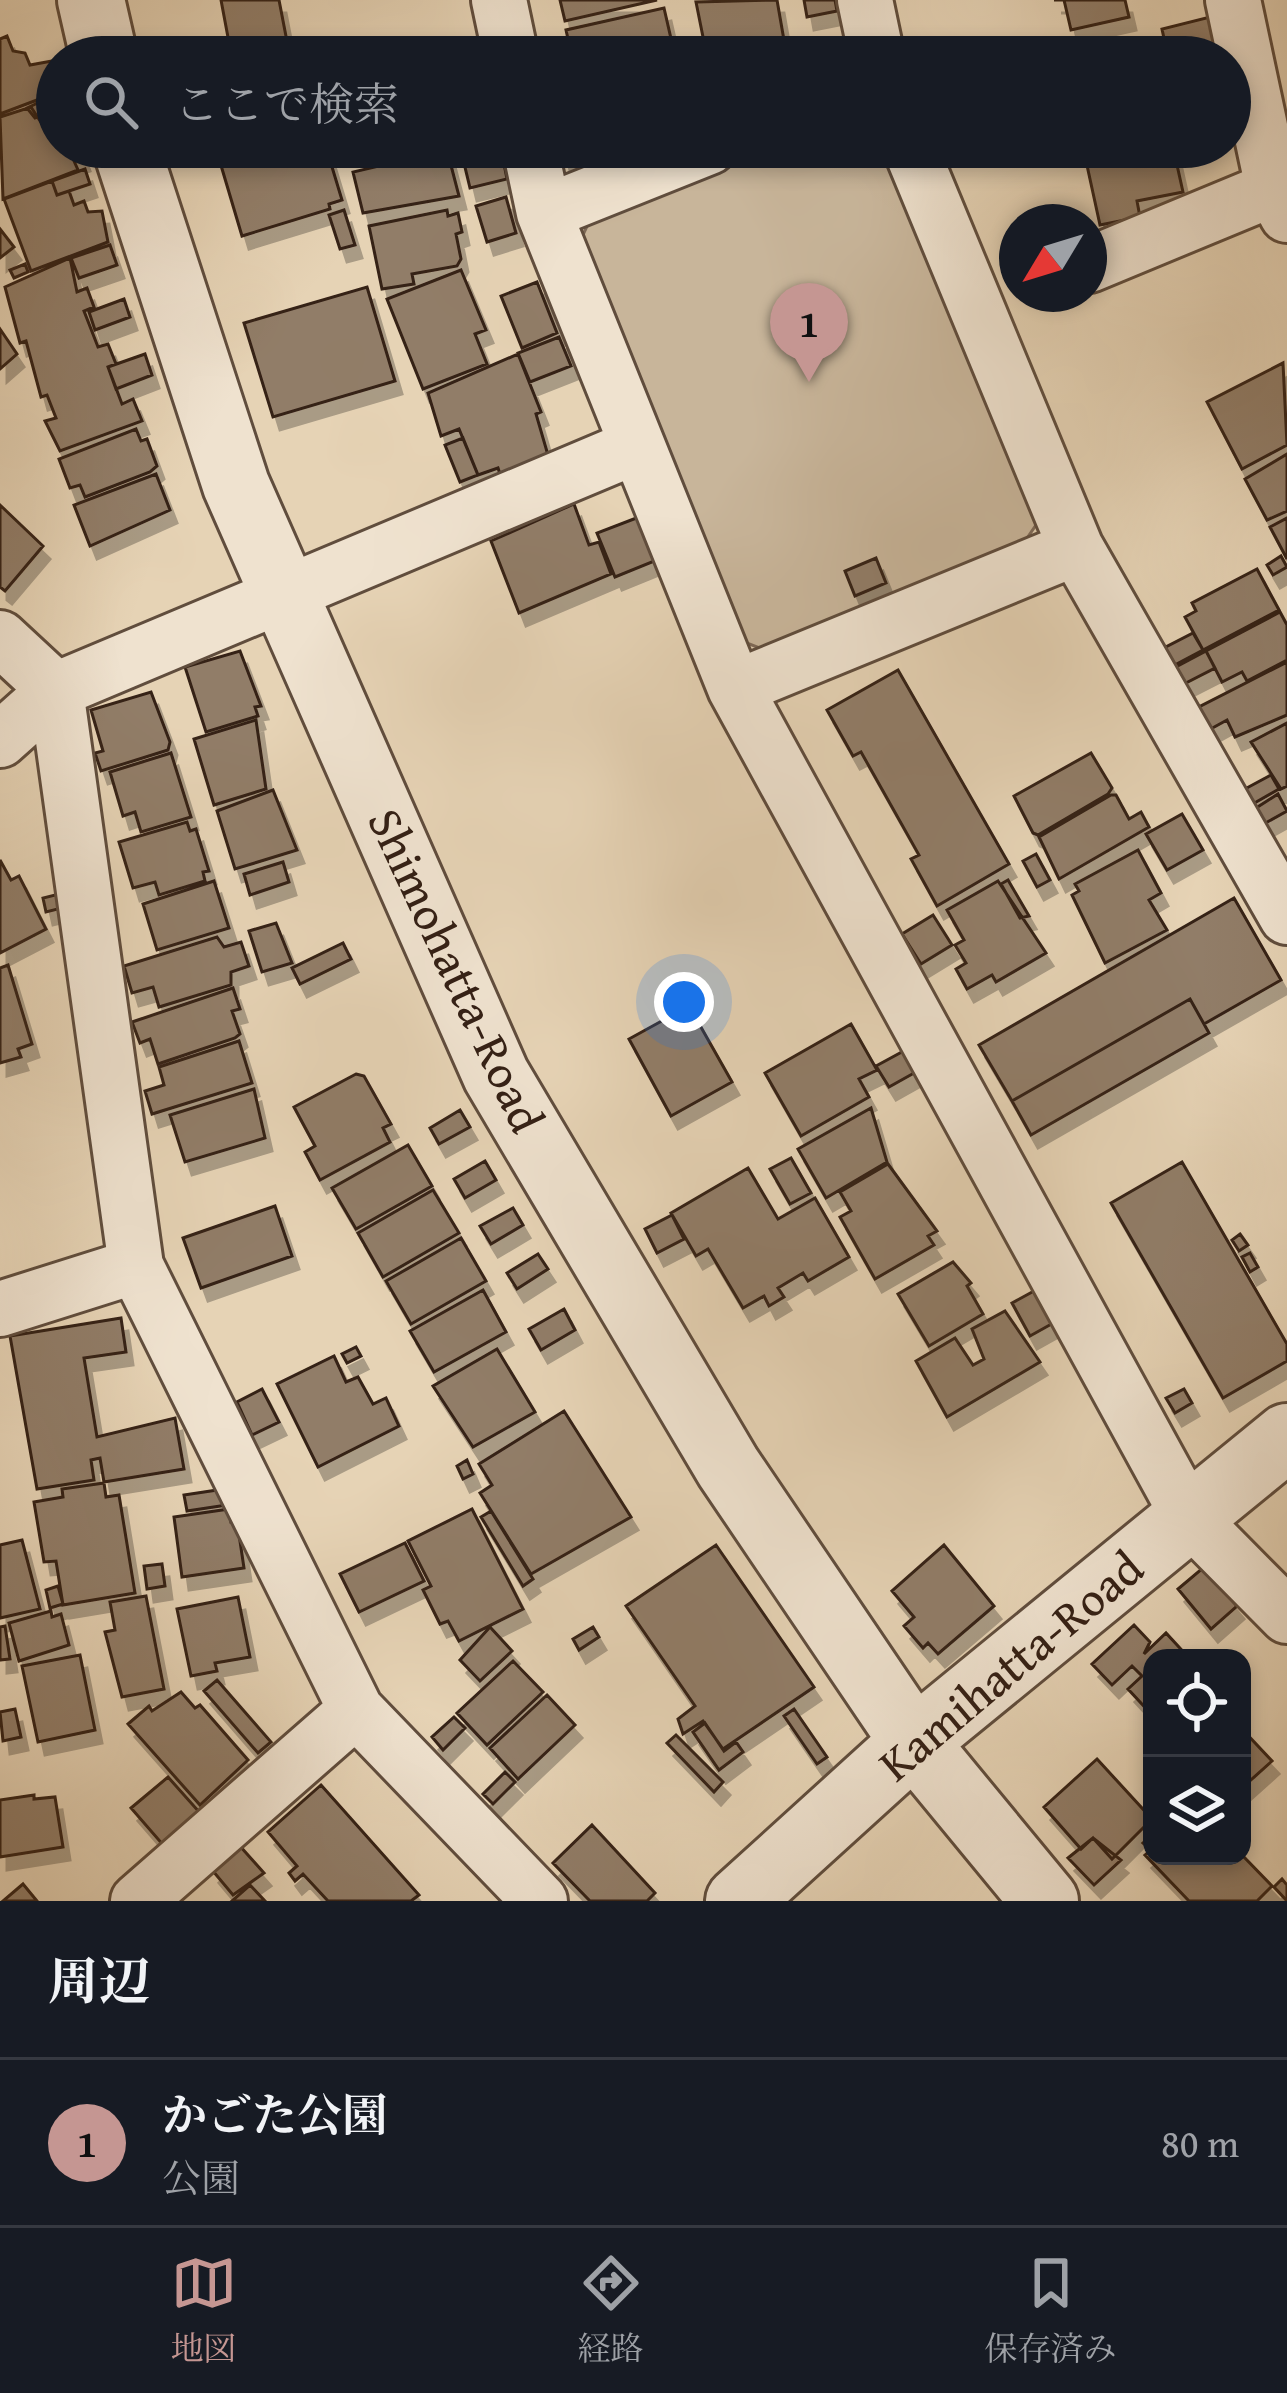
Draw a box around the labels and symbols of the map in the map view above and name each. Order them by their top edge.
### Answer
north arrow [999,204,1107,312]
pin: 1 [770,283,848,382]
street label: Shimohatta-Road [351,796,563,1144]
your location [654,972,714,1032]
street label: Kamihatta-Road [862,1532,1158,1797]

